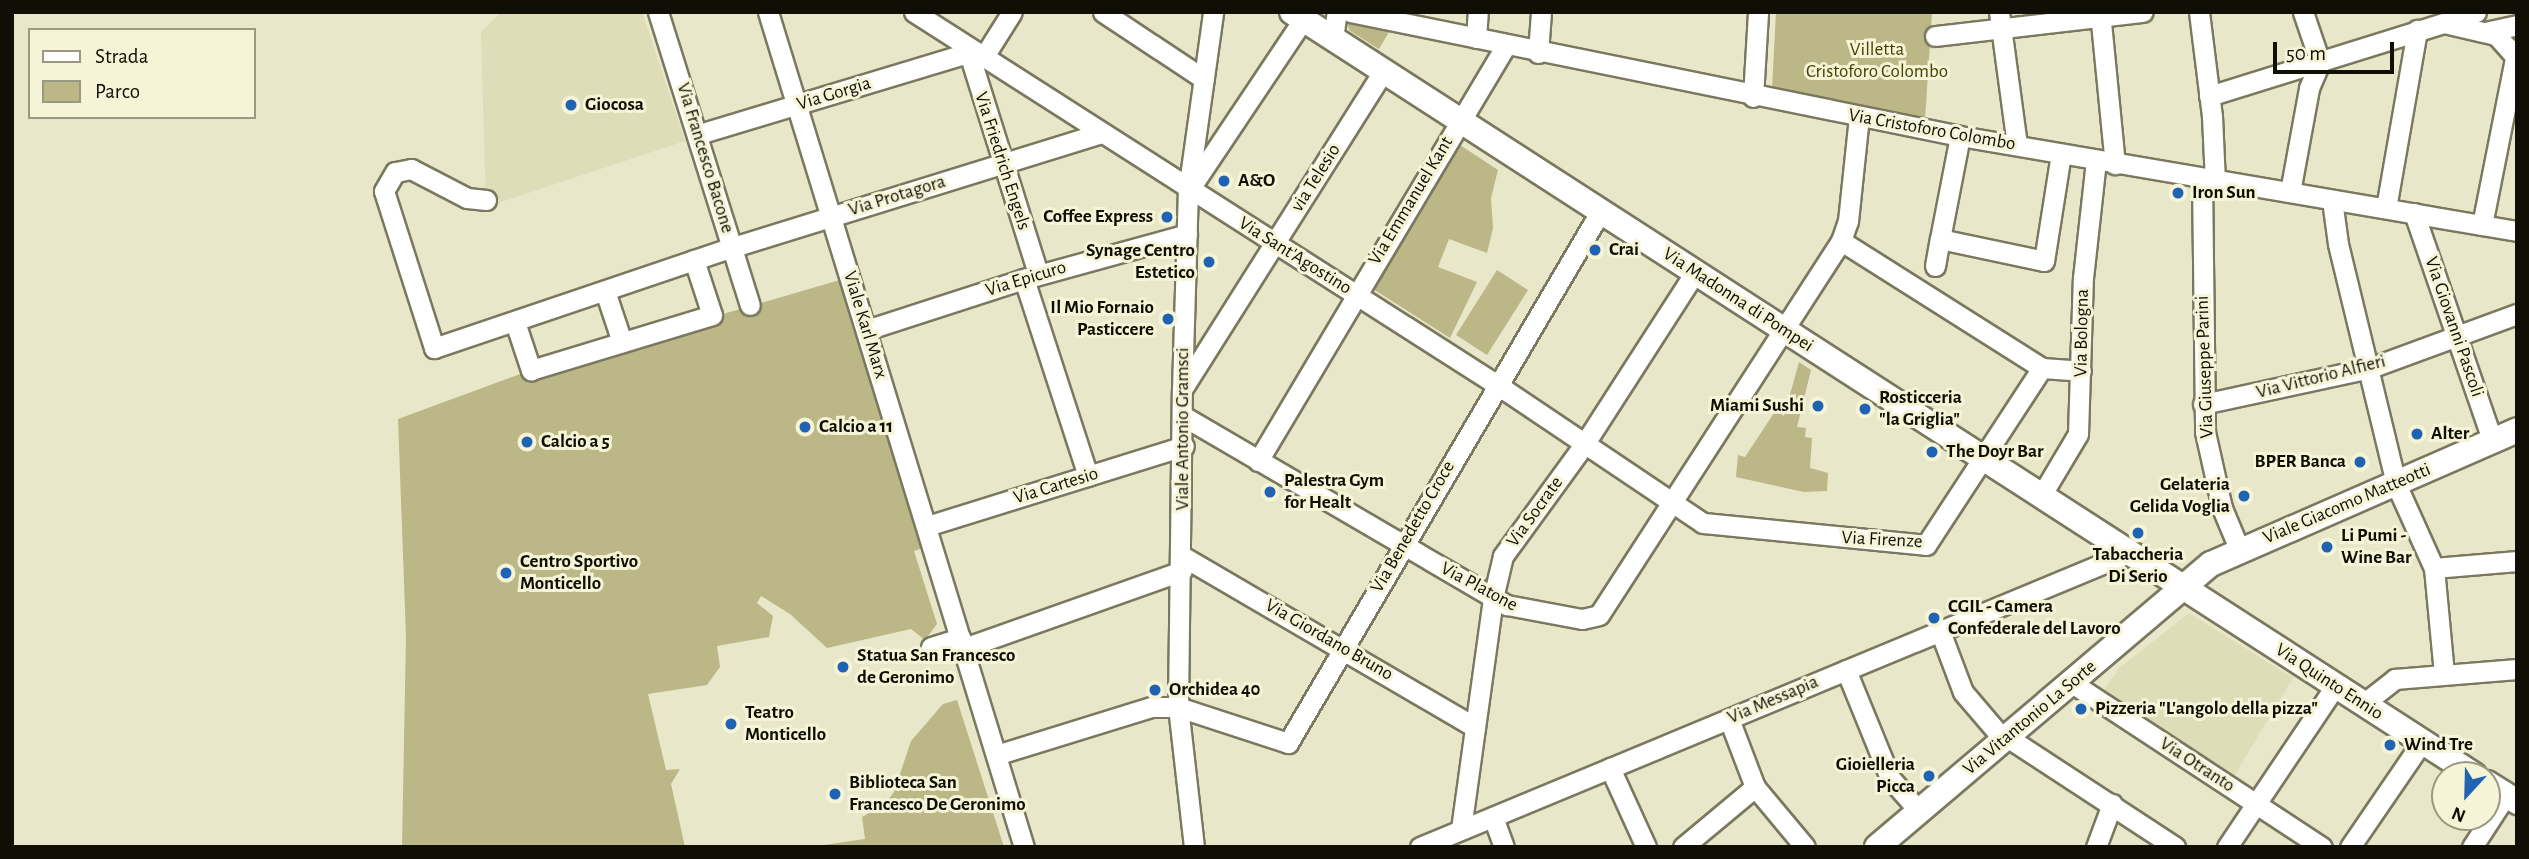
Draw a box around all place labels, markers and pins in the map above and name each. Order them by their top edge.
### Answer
place label: Giocosa [585,94,644,116]
marker: Giocosa [563,97,579,113]
place label: A&O [1238,170,1275,192]
marker: A&O [1216,173,1232,189]
place label: Iron Sun [2192,182,2256,204]
marker: Iron Sun [2170,185,2186,201]
place label: Coffee Express [1043,206,1153,228]
marker: Coffee Express [1159,209,1175,225]
place label: Crai [1609,239,1639,261]
place label: Synage Centro Estetico [1086,240,1195,284]
marker: Crai [1587,242,1603,258]
marker: Synage Centro Estetico [1201,254,1217,270]
place label: Il Mio Fornaio Pasticcere [1050,297,1154,341]
marker: Il Mio Fornaio Pasticcere [1160,311,1176,327]
place label: Rosticceria "la Griglia" [1879,387,1962,431]
place label: Miami Sushi [1710,395,1804,417]
marker: Miami Sushi [1810,398,1826,414]
marker: Rosticceria "la Griglia" [1857,401,1873,417]
place label: Calcio a 11 [819,416,893,438]
marker: Calcio a 11 [797,419,813,435]
place label: Alter [2431,423,2469,445]
marker: Alter [2409,426,2425,442]
place label: Calcio a 5 [541,431,610,453]
marker: Calcio a 5 [519,434,535,450]
place label: The Doyr Bar [1946,441,2044,463]
marker: The Doyr Bar [1924,444,1940,460]
place label: BPER Banca [2254,451,2346,473]
marker: BPER Banca [2352,454,2368,470]
place label: Palestra Gym for Healt [1284,470,1384,514]
place label: Gelateria Gelida Voglia [2130,474,2230,518]
marker: Palestra Gym for Healt [1262,484,1278,500]
marker: Gelateria Gelida Voglia [2236,488,2252,504]
marker: Tabaccheria Di Serio [2130,525,2146,541]
place label: Li Pumi - Wine Bar [2341,525,2412,569]
marker: Li Pumi - Wine Bar [2319,539,2335,555]
place label: Tabaccheria Di Serio [2093,544,2183,588]
place label: Centro Sportivo Monticello [520,551,638,595]
marker: Centro Sportivo Monticello [498,565,514,581]
place label: CGIL - Camera Confederale del Lavoro [1948,596,2121,640]
marker: CGIL - Camera Confederale del Lavoro [1926,610,1942,626]
place label: Statua San Francesco de Geronimo [857,645,1015,689]
marker: Statua San Francesco de Geronimo [835,659,851,675]
place label: Orchidea 40 [1169,679,1261,701]
marker: Orchidea 40 [1147,682,1163,698]
place label: Pizzeria "L'angolo della pizza" [2095,698,2318,720]
marker: Pizzeria "L'angolo della pizza" [2073,701,2089,717]
place label: Teatro Monticello [745,702,826,746]
marker: Teatro Monticello [723,716,739,732]
place label: Wind Tre [2404,734,2473,756]
marker: Wind Tre [2382,737,2398,753]
place label: Gioielleria Picca [1836,754,1915,798]
marker: Gioielleria Picca [1921,768,1937,784]
place label: Biblioteca San Francesco De Geronimo [849,772,1026,816]
marker: Biblioteca San Francesco De Geronimo [827,786,843,802]

